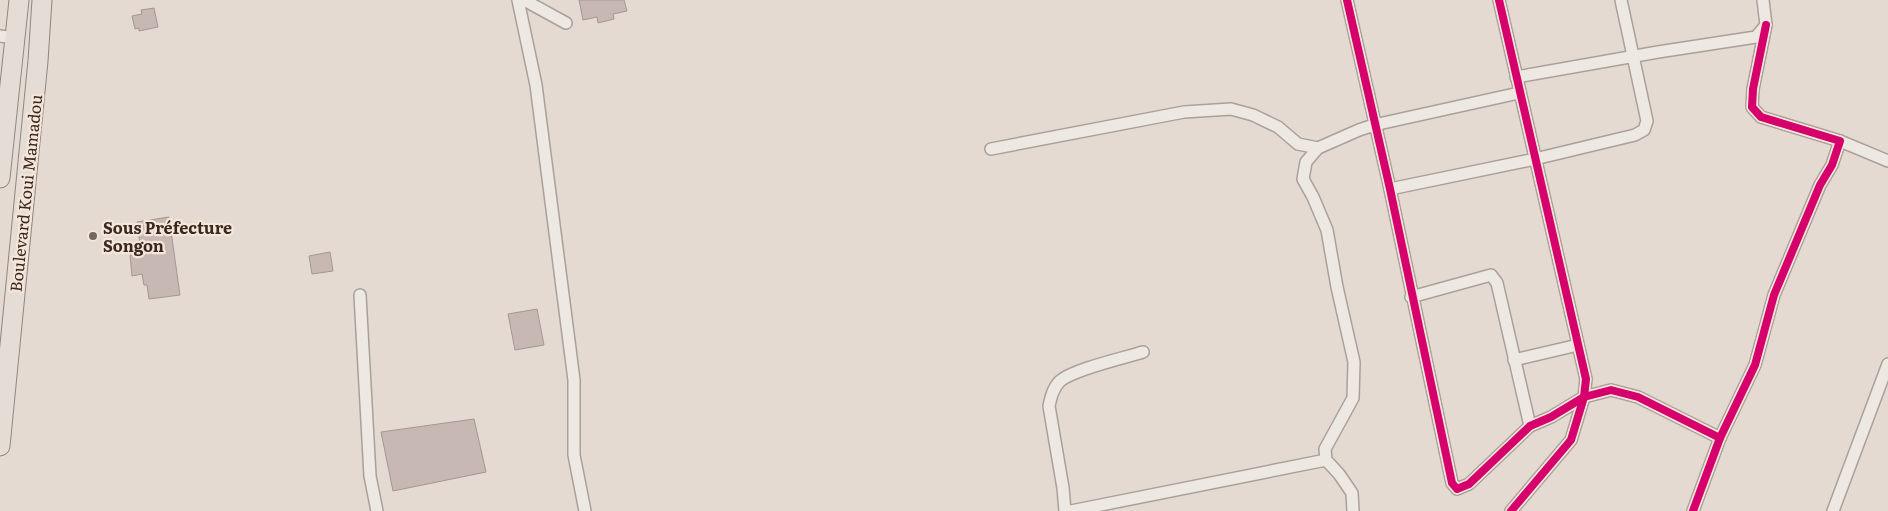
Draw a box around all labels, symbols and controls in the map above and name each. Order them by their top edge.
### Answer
street label: Boulevard Koui Mamadou [3,93,47,293]
place label: Sous Préfecture Songon [103,215,232,257]
marker: Sous Préfecture Songon [87,230,99,242]

